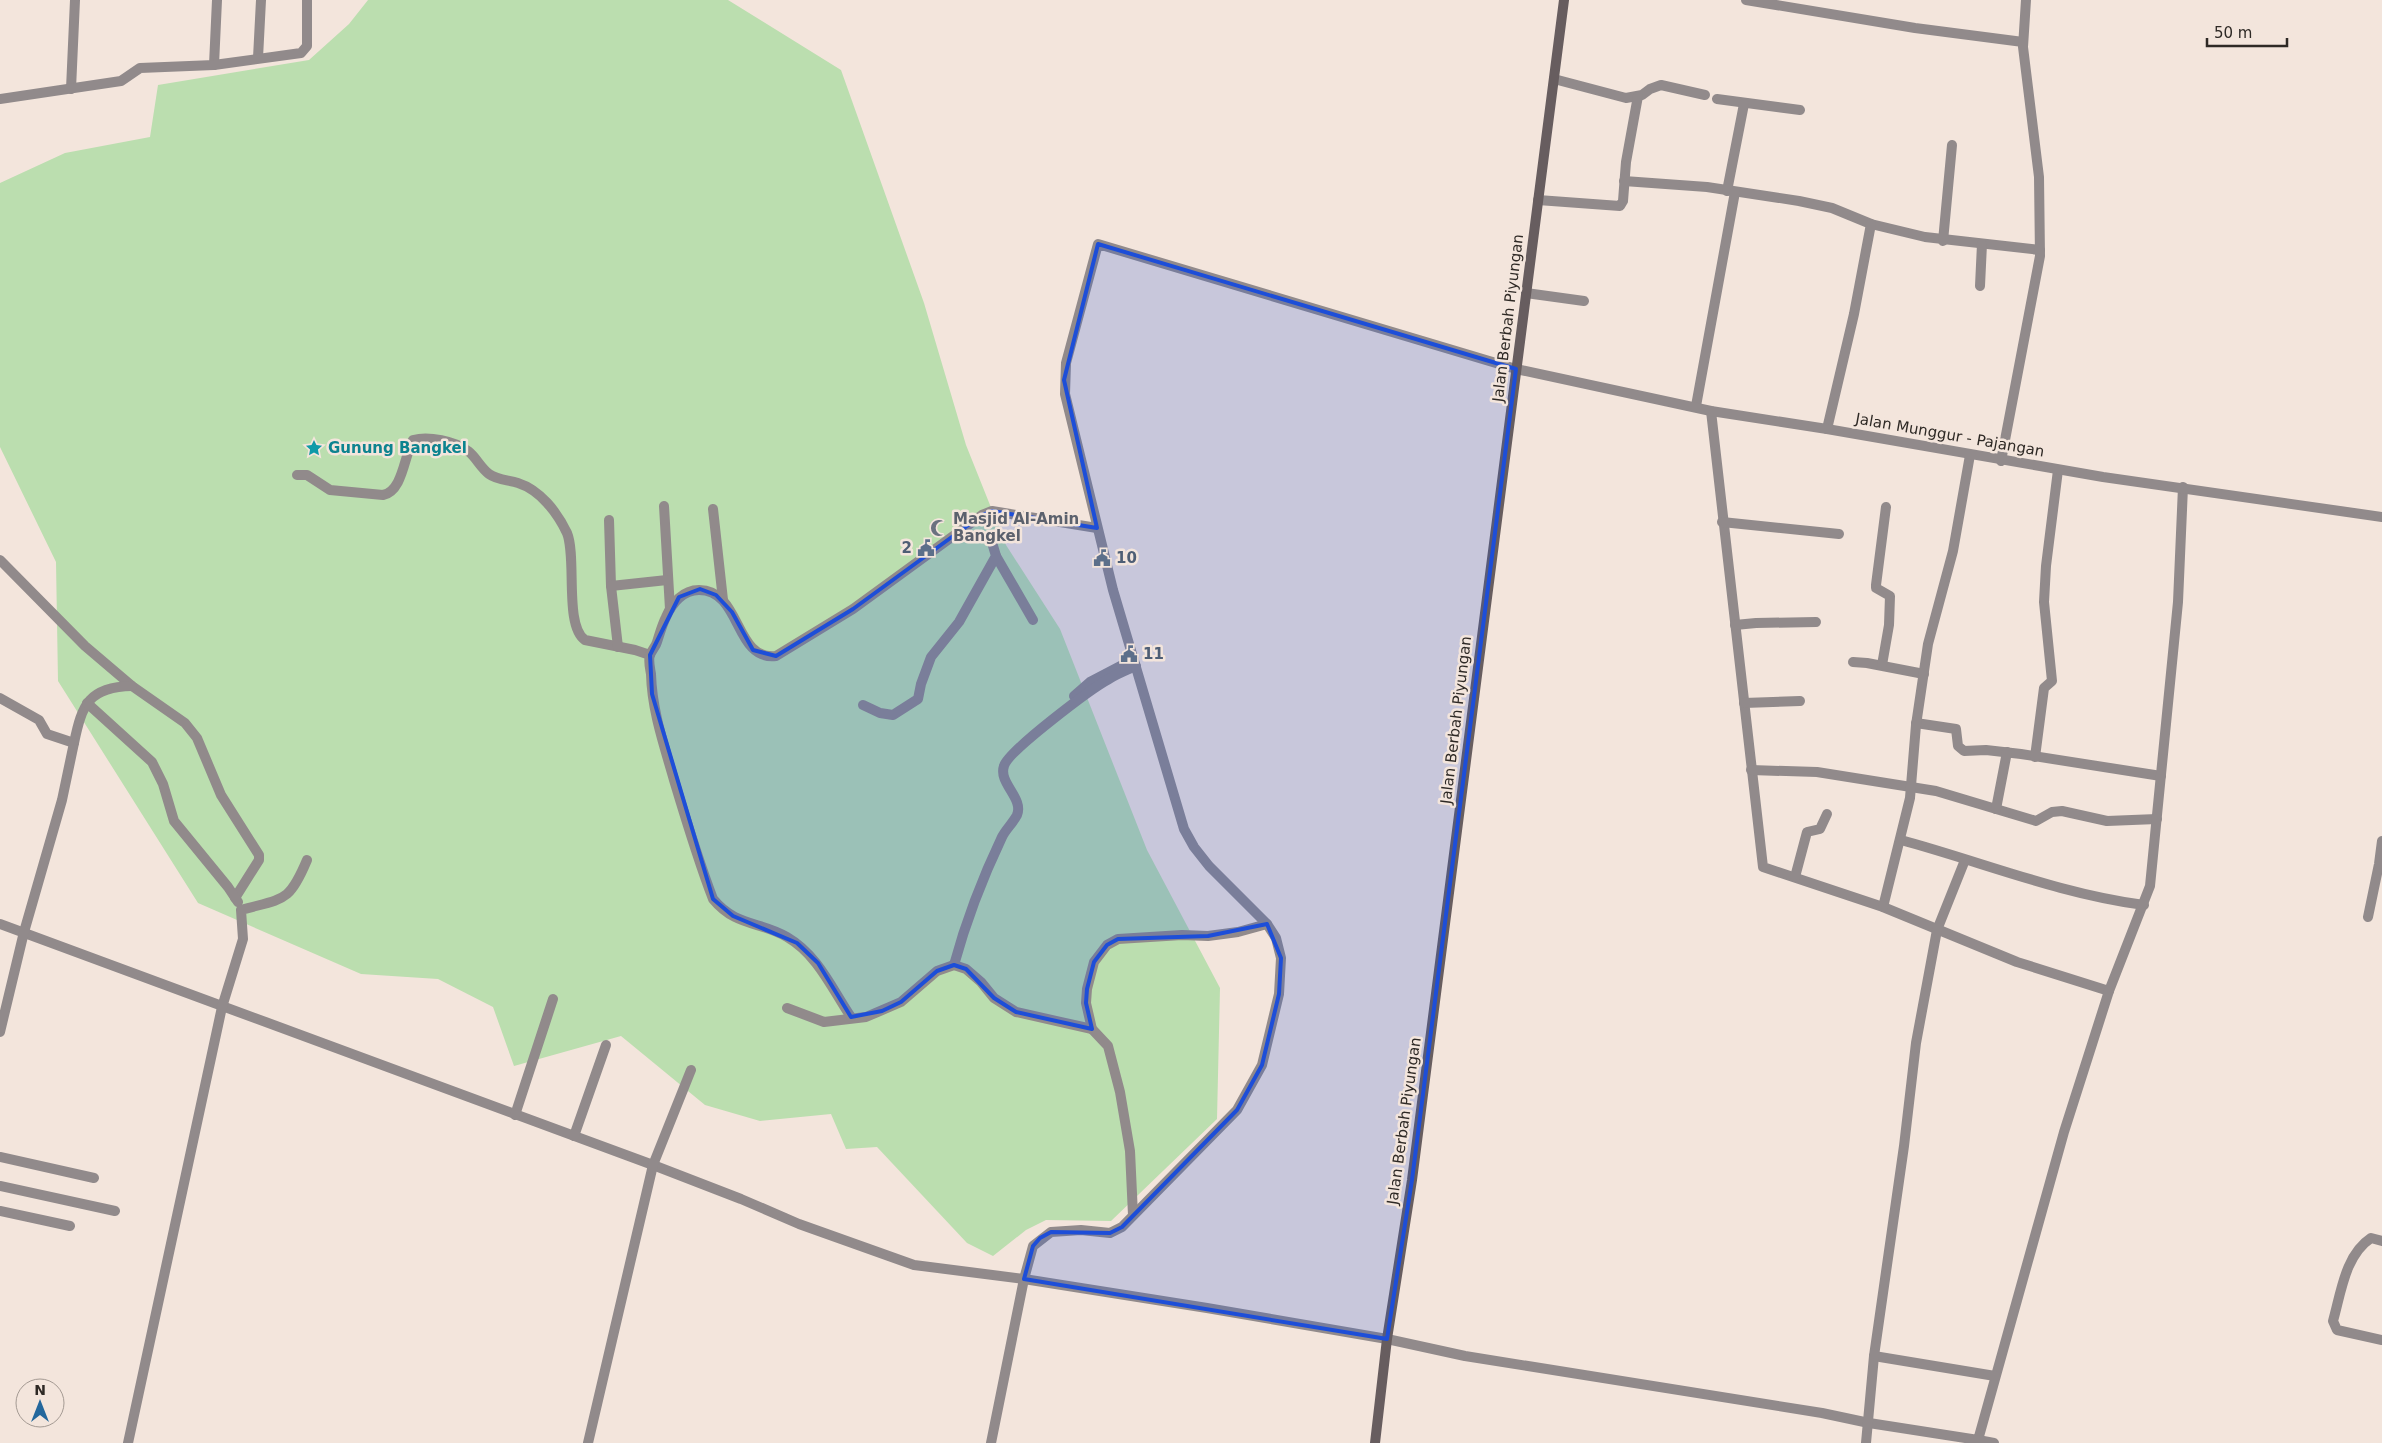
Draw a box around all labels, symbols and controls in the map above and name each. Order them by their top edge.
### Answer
scale bar [2207,15,2287,47]
text: 50 m [2214,24,2252,42]
street label: Jalan Berbah Piyungan [1489,233,1527,404]
street label: Jalan Munggur - Pajangan [1853,409,2046,460]
place icon: Gunung Bangkel [304,438,324,458]
place label: Gunung Bangkel [328,439,467,457]
place label: Masjid Al-Amin Bangkel [953,510,1079,545]
mosque icon: Masjid Al-Amin Bangkel [929,518,949,538]
public building icon: 2 [916,538,936,558]
place label: 2 [902,539,912,557]
public building icon: 10 [1092,548,1112,568]
place label: 10 [1116,549,1137,567]
street label: Jalan Berbah Piyungan [1437,635,1475,806]
public building icon: 11 [1119,644,1139,664]
place label: 11 [1143,645,1164,663]
street label: Jalan Berbah Piyungan [1383,1036,1425,1207]
north arrow [15,1378,65,1428]
text: N [34,1382,46,1398]

